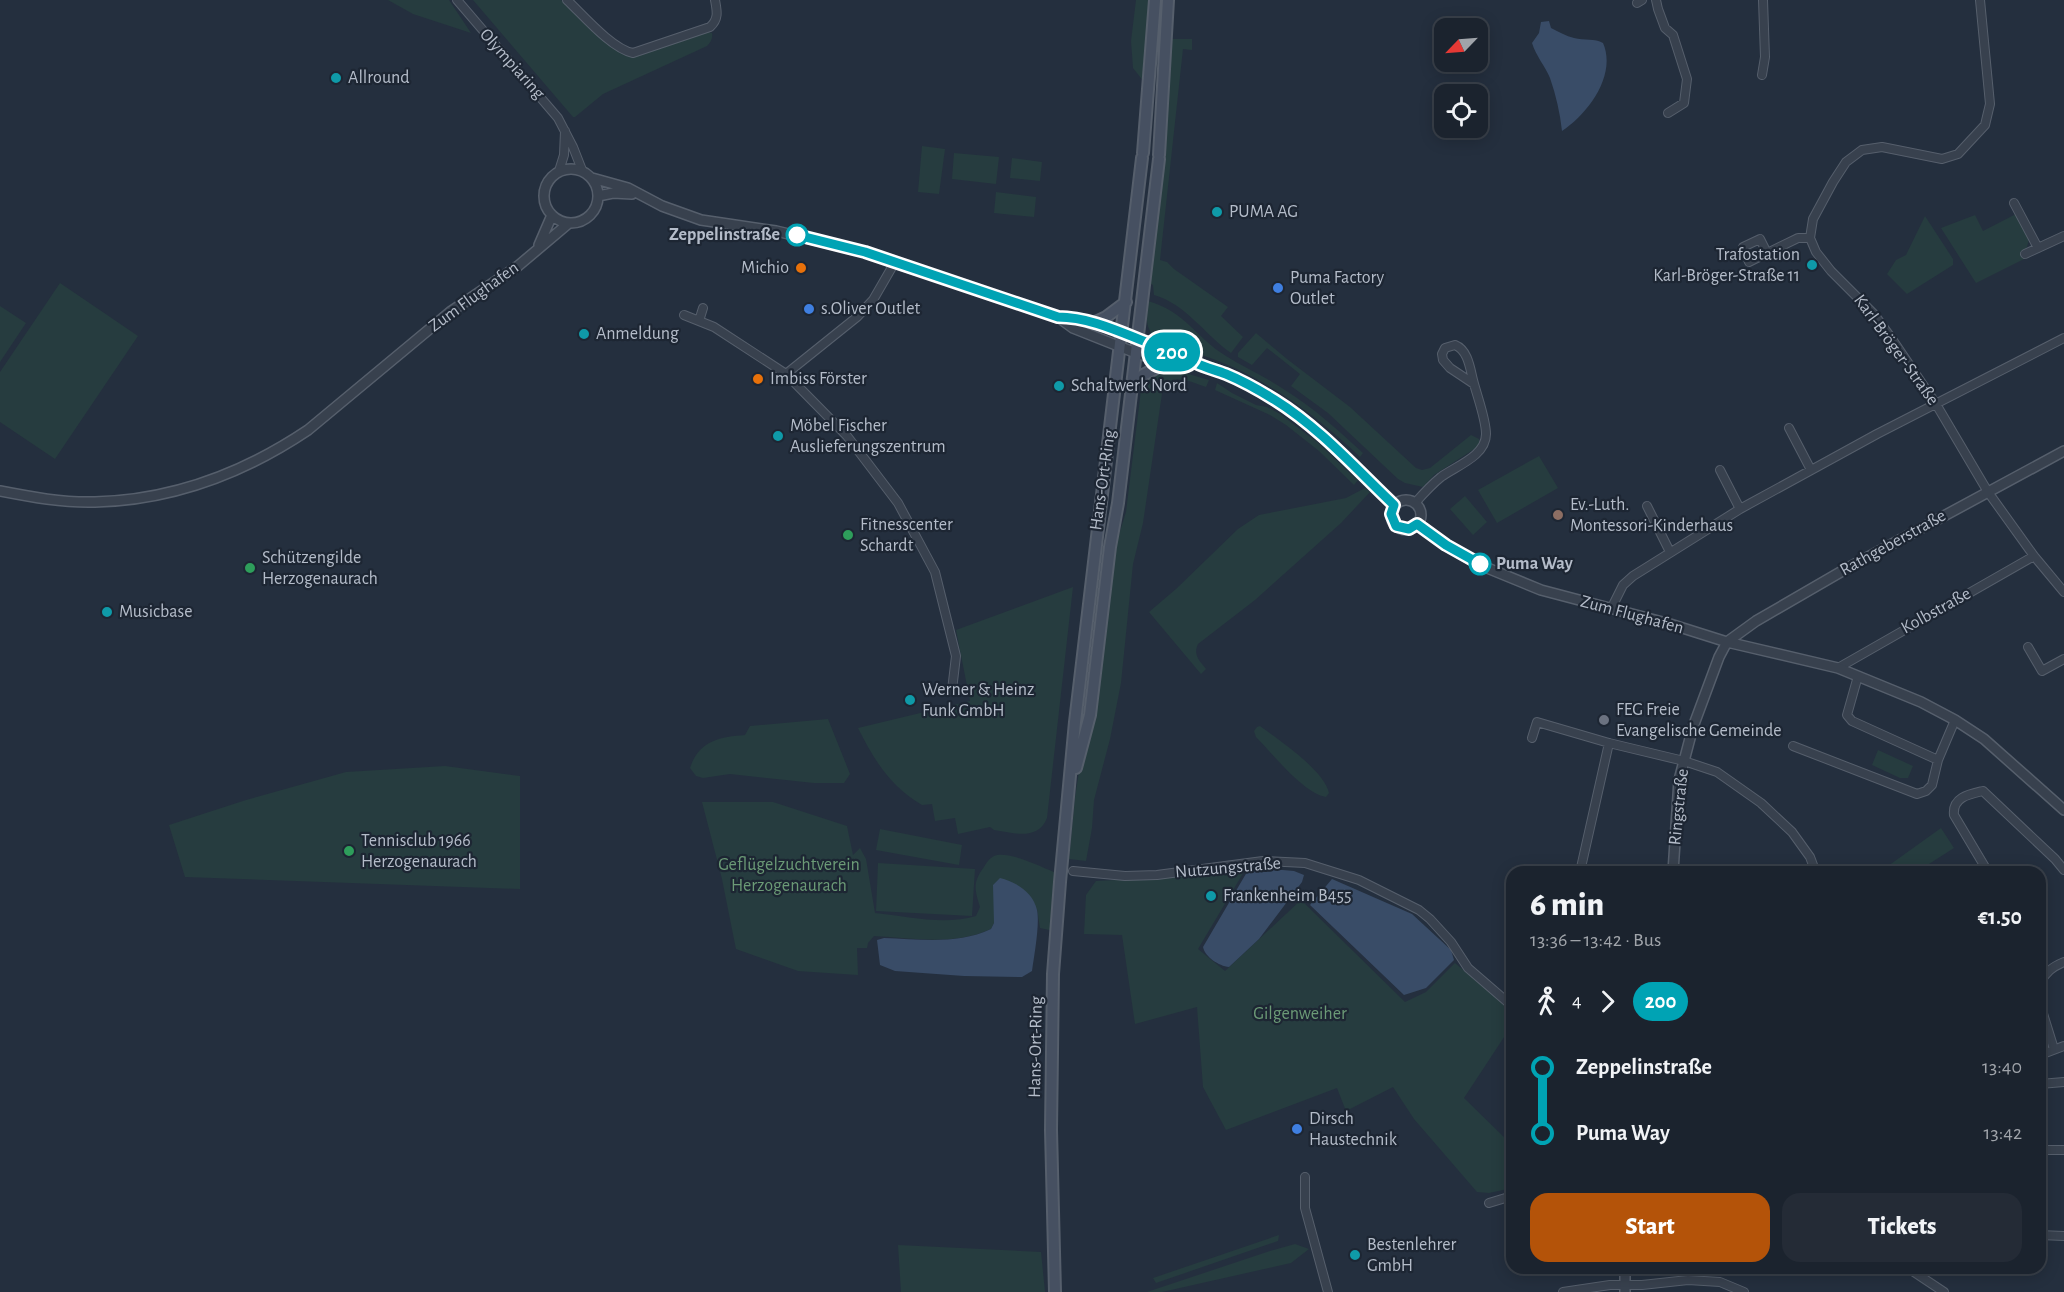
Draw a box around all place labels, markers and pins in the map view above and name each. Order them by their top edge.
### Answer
place label: Allround [348,69,410,87]
marker: Allround [329,71,343,85]
place label: PUMA AG [1229,203,1298,221]
marker: PUMA AG [1210,205,1224,219]
marker: Zeppelinstraße [786,224,808,246]
place label: Zeppelinstraße [669,226,780,244]
place label: Trafostation Karl-Bröger-Straße 11 [1653,246,1800,285]
marker: Trafostation Karl-Bröger-Straße 11 [1805,258,1819,272]
place label: Michio [741,259,789,277]
marker: Michio [794,261,808,275]
place label: Puma Factory Outlet [1290,269,1384,308]
marker: Puma Factory Outlet [1271,281,1285,295]
place label: s.Oliver Outlet [821,300,920,318]
marker: s.Oliver Outlet [802,302,816,316]
place label: Anmeldung [596,325,679,343]
marker: Anmeldung [577,327,591,341]
place label: Imbiss Förster [770,370,867,388]
marker: Imbiss Förster [751,372,765,386]
place label: Schaltwerk Nord [1071,377,1187,395]
marker: Schaltwerk Nord [1052,379,1066,393]
place label: Möbel Fischer Auslieferungszentrum [790,417,946,456]
marker: Möbel Fischer Auslieferungszentrum [771,429,785,443]
place label: Ev.-Luth. Montessori-Kinderhaus [1570,496,1733,535]
marker: Ev.-Luth. Montessori-Kinderhaus [1551,508,1565,522]
place label: Fitnesscenter Schardt [860,516,953,555]
marker: Fitnesscenter Schardt [841,528,855,542]
place label: Schützengilde Herzogenaurach [262,549,378,588]
marker: Puma Way [1469,553,1491,575]
place label: Puma Way [1496,555,1574,573]
marker: Schützengilde Herzogenaurach [243,561,257,575]
place label: Musicbase [119,603,193,621]
marker: Musicbase [100,605,114,619]
place label: Werner & Heinz Funk GmbH [922,681,1035,720]
marker: Werner & Heinz Funk GmbH [903,693,917,707]
place label: FEG Freie Evangelische Gemeinde [1616,701,1782,740]
marker: FEG Freie Evangelische Gemeinde [1597,713,1611,727]
place label: Tennisclub 1966 Herzogenaurach [361,832,477,871]
marker: Tennisclub 1966 Herzogenaurach [342,844,356,858]
place label: Frankenheim B455 [1223,887,1351,905]
marker: Frankenheim B455 [1204,889,1218,903]
place label: Dirsch Haustechnik [1309,1110,1398,1149]
marker: Dirsch Haustechnik [1290,1122,1304,1136]
place label: Bestenlehrer GmbH [1367,1236,1457,1275]
marker: Bestenlehrer GmbH [1348,1248,1362,1262]

